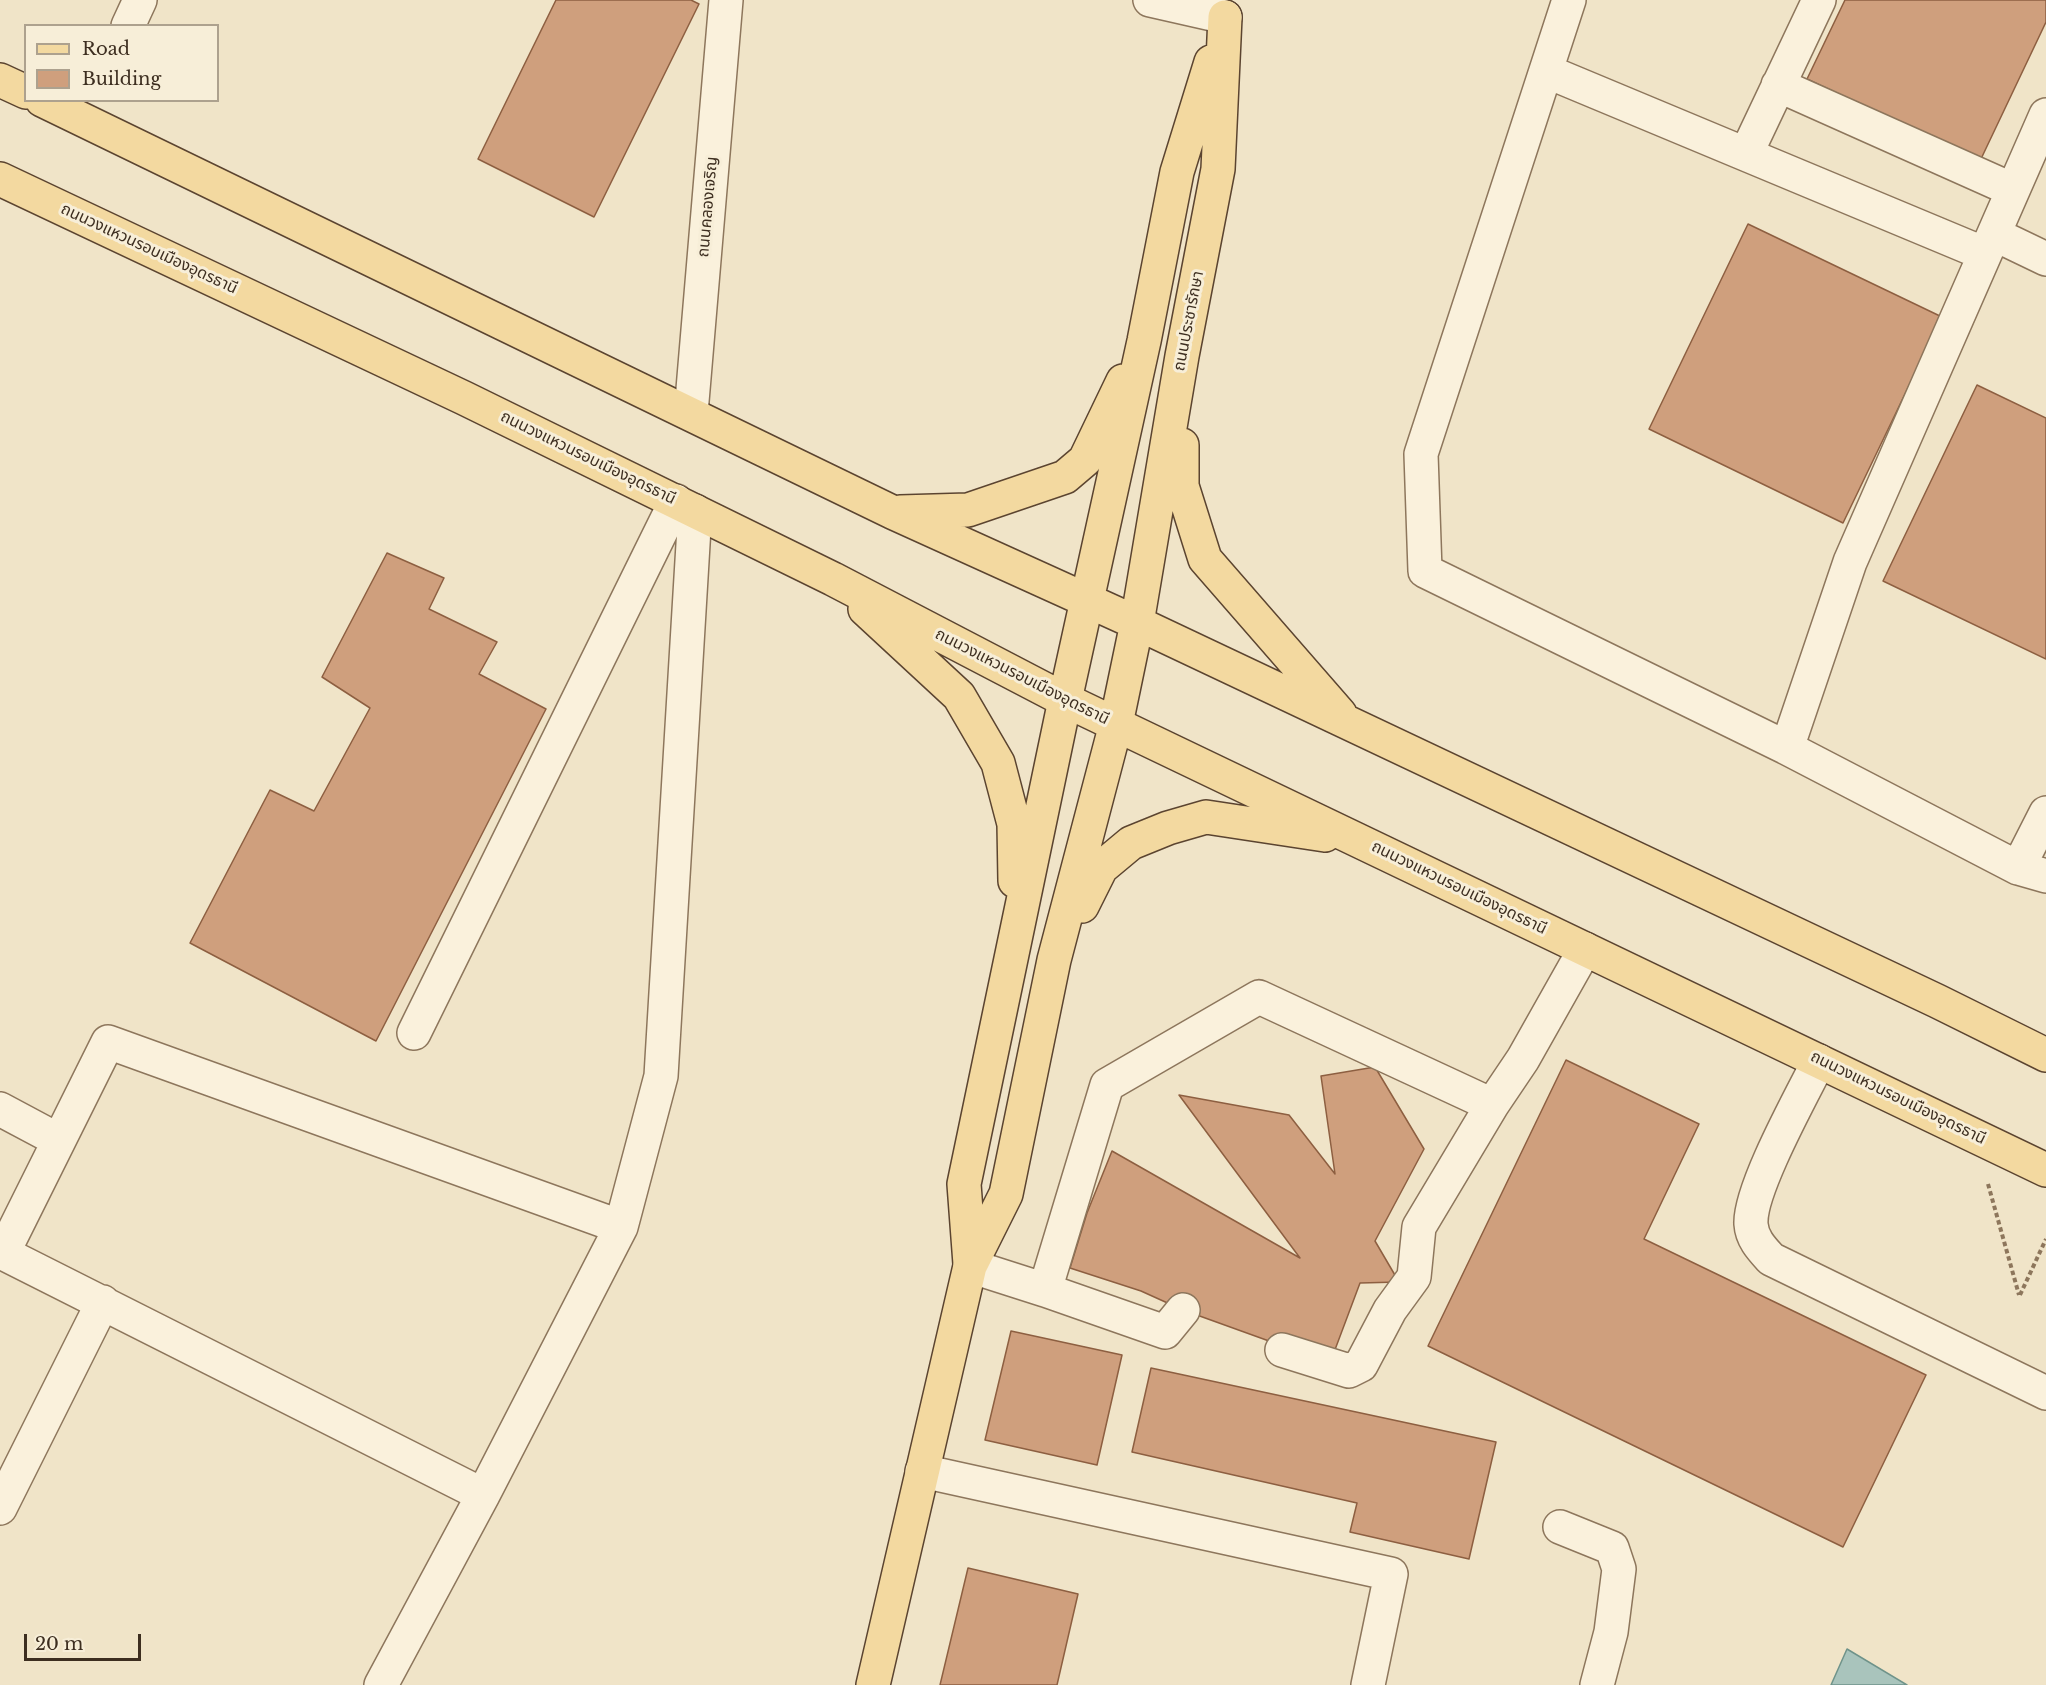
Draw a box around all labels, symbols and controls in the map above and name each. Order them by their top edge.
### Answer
legend [24,24,219,102]
text: Road [82,38,130,60]
text: Building [82,68,161,90]
street label: ถนนคลองเจริญ [694,156,722,258]
street label: ถนนวงแหวนรอบเมืองอุดรธานี [58,200,240,298]
street label: ถนนประชารักษา [1170,269,1208,373]
street label: ถนนวงแหวนรอบเมืองอุดรธานี [497,407,679,509]
street label: ถนนวงแหวนรอบเมืองอุดรธานี [932,625,1112,729]
street label: ถนนวงแหวนรอบเมืองอุดรธานี [1368,837,1550,939]
street label: ถนนวงแหวนรอบเมืองอุดรธานี [1807,1047,1989,1149]
scale bar [27,1622,144,1660]
text: 20 m [35,1633,83,1655]

